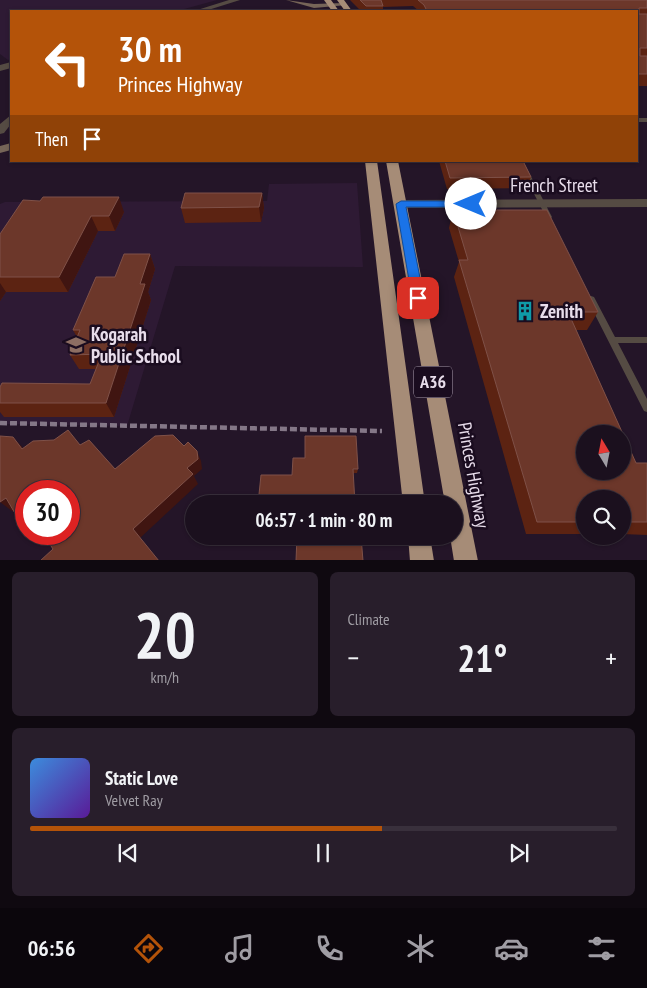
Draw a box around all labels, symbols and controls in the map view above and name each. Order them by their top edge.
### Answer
text: 30 m [118,26,182,72]
icon: left [35,30,100,95]
text: Princes Highway [118,70,242,98]
icon: arrive [78,125,106,153]
text: Then [35,127,68,151]
street label: French Street [510,173,599,197]
position arrow [444,177,496,229]
pin [397,277,439,319]
icon: arrive [404,284,432,312]
place label: Zenith [540,299,583,323]
building icon: Zenith [514,300,536,322]
place label: Kogarah Public School [91,322,181,368]
school or university icon: Kogarah Public School [65,334,87,356]
road number: A36 [414,367,452,398]
street label: Princes Highway [453,420,495,531]
north arrow [576,425,631,480]
map controls [576,425,631,545]
speed limit sign: 30 [15,480,80,545]
button: search [576,490,631,545]
text: 06:57 · 1 min · 80 m [256,508,392,532]
text: 20 [134,592,196,676]
text: Climate [348,609,390,629]
text: 21° [457,633,507,682]
text: − [348,639,359,676]
text: + [605,639,617,676]
text: km/h [151,667,179,687]
text: Static Love [105,766,178,790]
text: Velvet Ray [105,790,163,810]
icon: previous [114,839,142,867]
icon: pause [309,839,337,867]
icon: next [505,839,533,867]
icon: directions [131,931,166,966]
icon: music [222,931,257,966]
icon: phone [312,931,347,966]
icon: climate [403,931,438,966]
icon: car [494,931,529,966]
icon: filters [584,931,619,966]
text: 06:56 [28,934,75,962]

